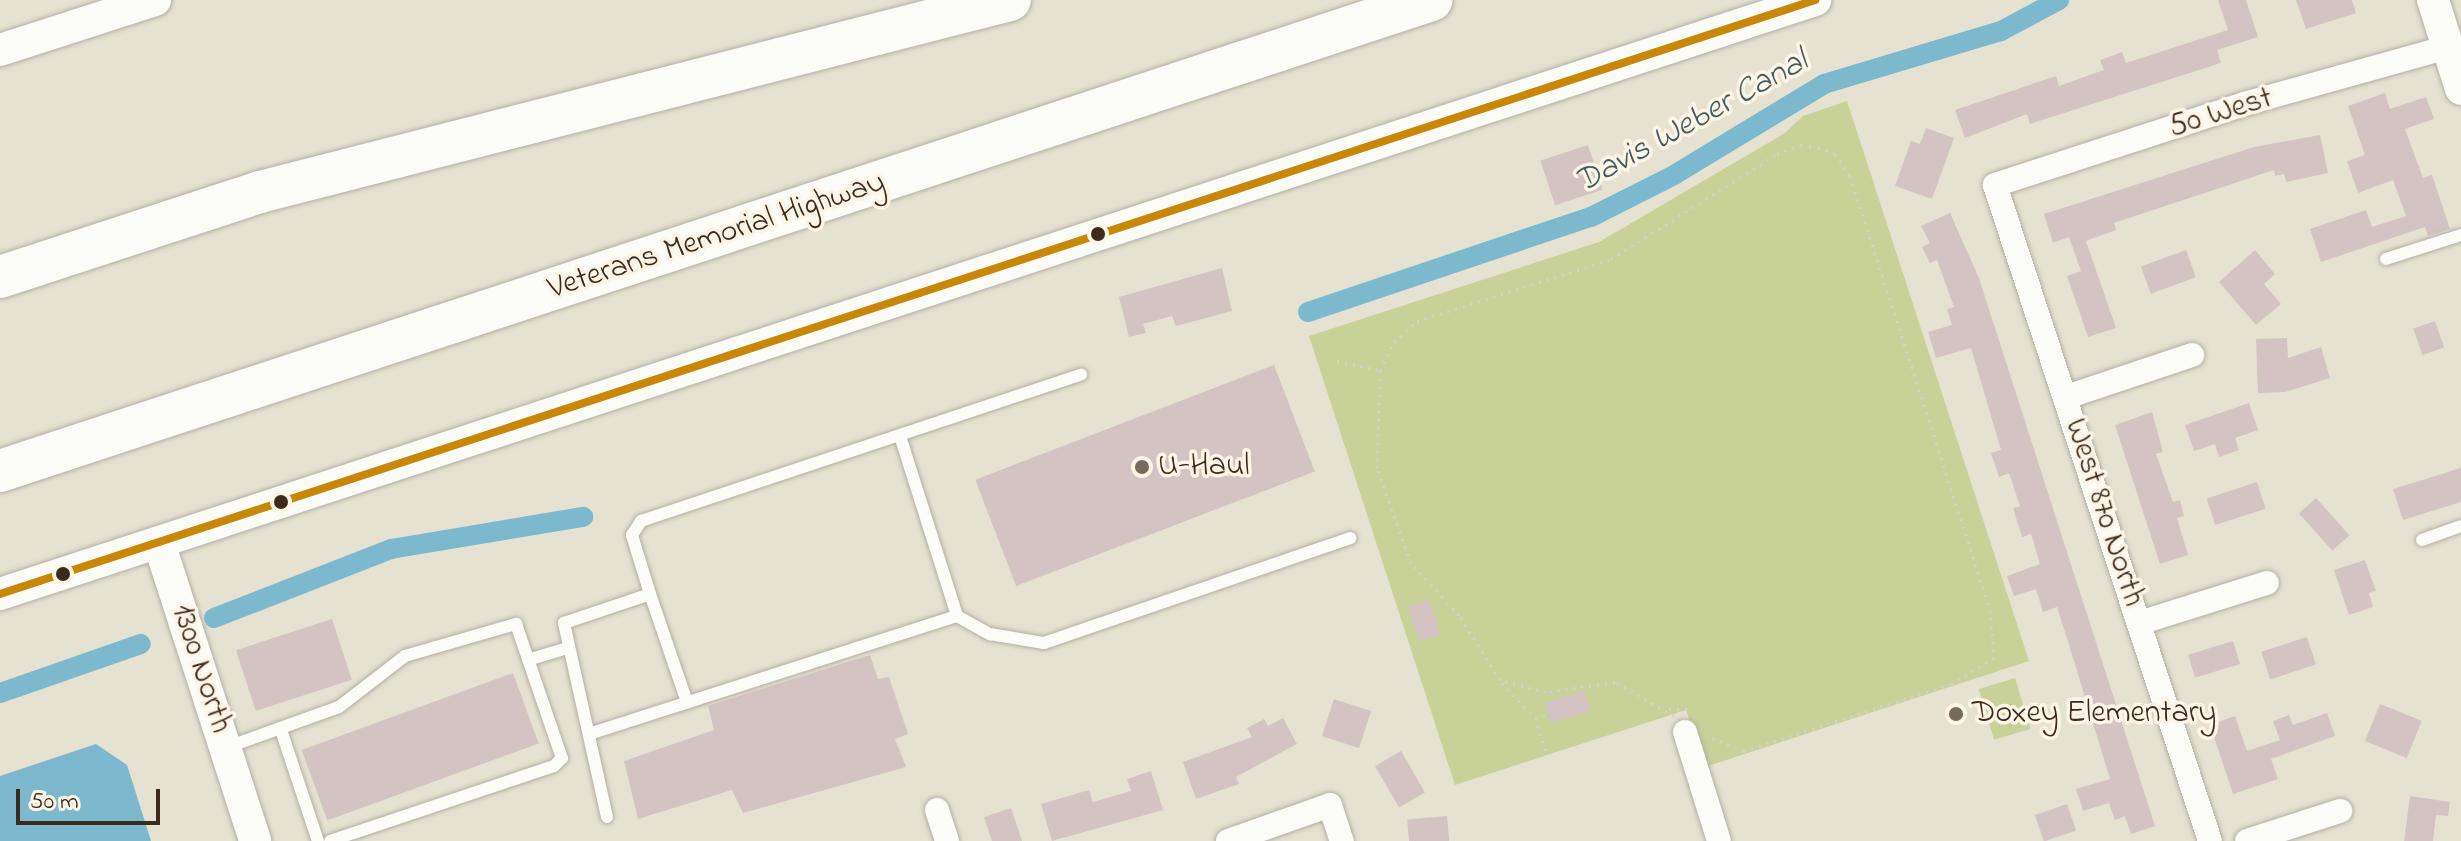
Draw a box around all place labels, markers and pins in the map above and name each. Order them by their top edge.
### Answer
unlabelled marker [1090,226,1106,242]
place label: U-Haul [1158,448,1250,486]
marker: U-Haul [1133,458,1151,476]
unlabelled marker [273,494,289,510]
unlabelled marker [55,566,71,582]
place label: Doxey Elementary [1972,695,2216,733]
marker: Doxey Elementary [1947,705,1965,723]

